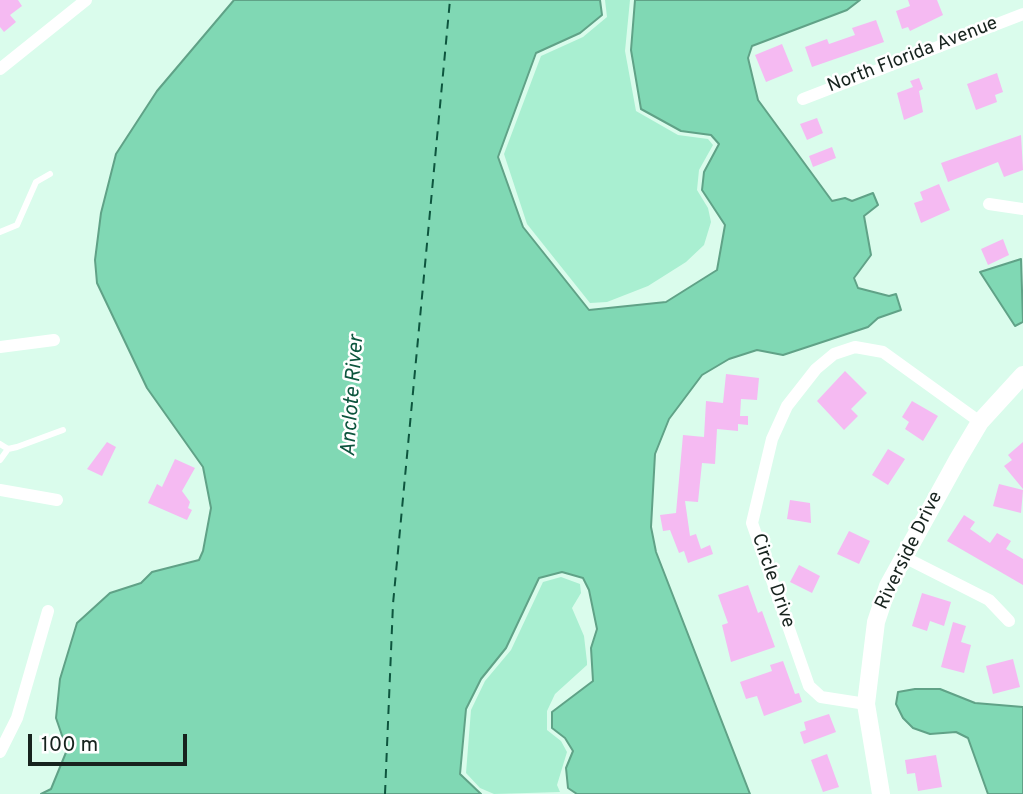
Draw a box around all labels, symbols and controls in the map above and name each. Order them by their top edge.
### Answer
street label: North Florida Avenue [825,13,1001,99]
water label: Anclote River [337,334,371,458]
street label: Riverside Drive [872,488,948,614]
street label: Circle Drive [745,531,799,631]
scale bar [32,720,191,764]
text: 100 m [41,732,98,759]

